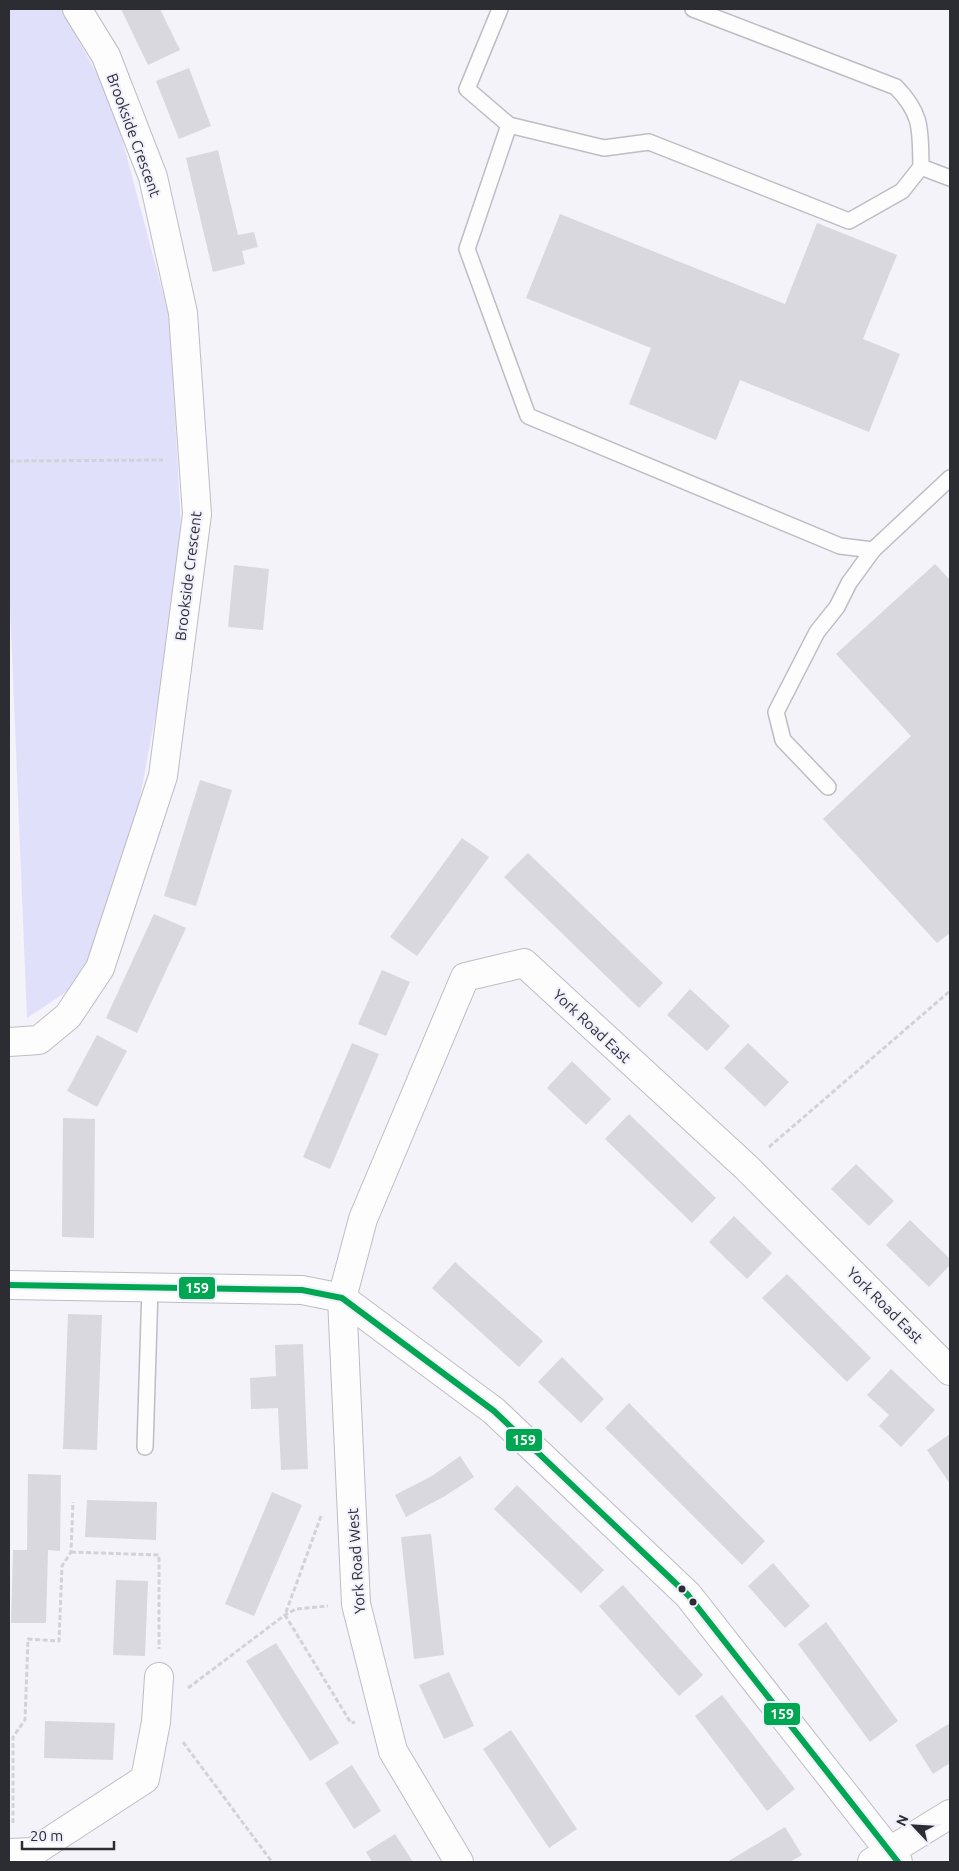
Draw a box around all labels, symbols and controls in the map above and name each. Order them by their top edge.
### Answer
street label: Brookside Crescent [104,71,164,199]
street label: Brookside Crescent [172,510,204,642]
street label: York Road East [550,986,634,1066]
street label: York Road East [844,1264,926,1346]
line badge: 159 [178,1276,216,1300]
text: 159 [185,1280,209,1296]
line badge: 159 [505,1428,543,1452]
text: 159 [512,1432,536,1448]
street label: York Road West [344,1508,368,1614]
unlabelled marker [677,1584,687,1594]
unlabelled marker [688,1597,698,1607]
line badge: 159 [763,1702,801,1726]
text: 159 [770,1706,794,1722]
north arrow [889,1801,939,1851]
text: N [893,1812,912,1829]
scale bar [22,1818,115,1850]
text: 20 m [30,1827,63,1844]

